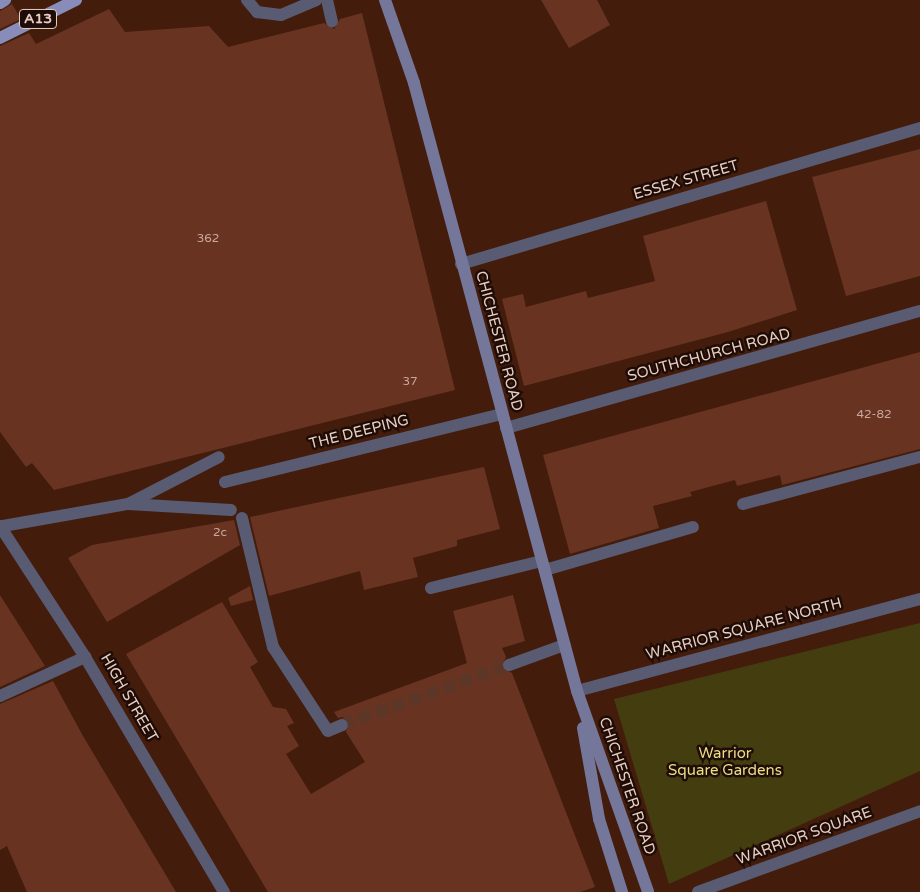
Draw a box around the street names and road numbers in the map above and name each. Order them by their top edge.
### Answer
road number: A13 [18,8,58,30]
street label: ESSEX STREET [631,156,741,204]
street label: CHICHESTER ROAD [472,269,526,413]
street label: SOUTHCHURCH ROAD [626,325,792,385]
street label: THE DEEPING [307,411,411,453]
street label: WARRIOR SQUARE NORTH [644,594,844,664]
street label: HIGH STREET [96,651,162,745]
street label: CHICHESTER ROAD [595,715,659,857]
street label: WARRIOR SQUARE [734,803,874,869]

